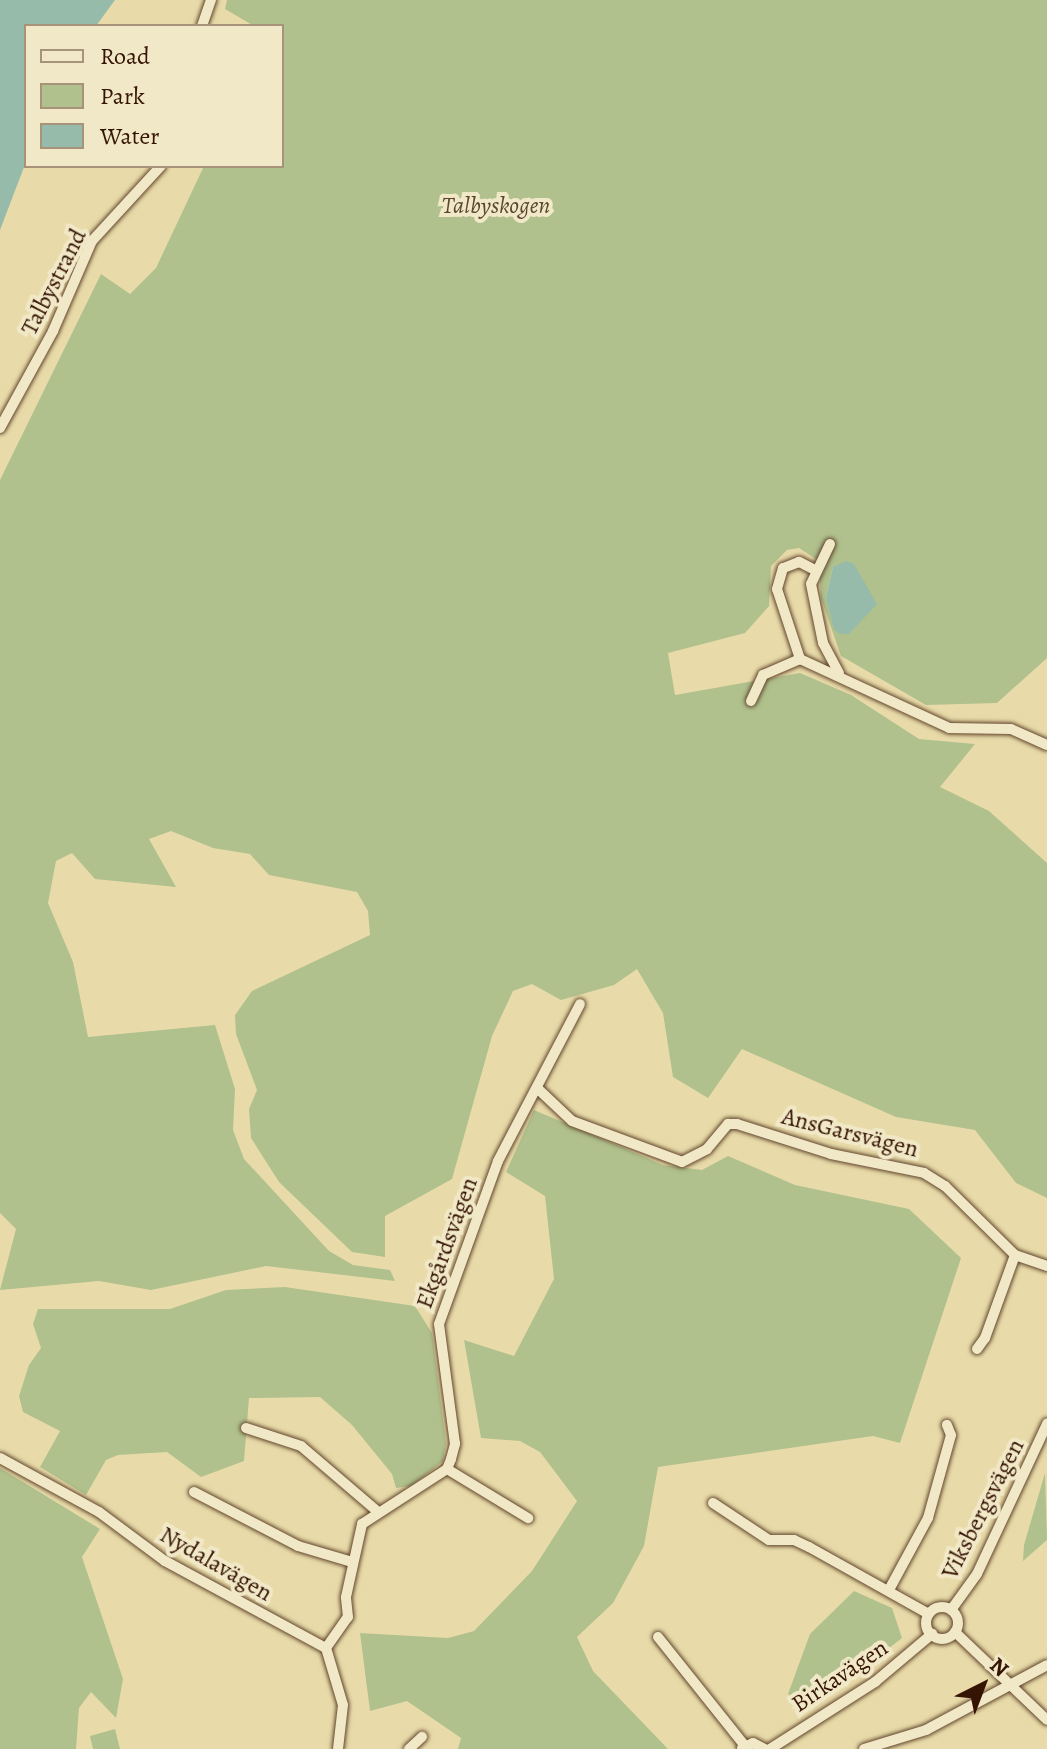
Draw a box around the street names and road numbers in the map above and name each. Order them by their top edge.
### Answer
street label: Talbystrand [15,224,93,340]
street label: AnsGarsvägen [779,1102,921,1164]
street label: Ekgårdsvägen [410,1174,484,1312]
street label: Viksbergsvägen [935,1434,1031,1584]
street label: Nydalavägen [155,1520,277,1608]
street label: Birkavägen [787,1633,893,1719]

